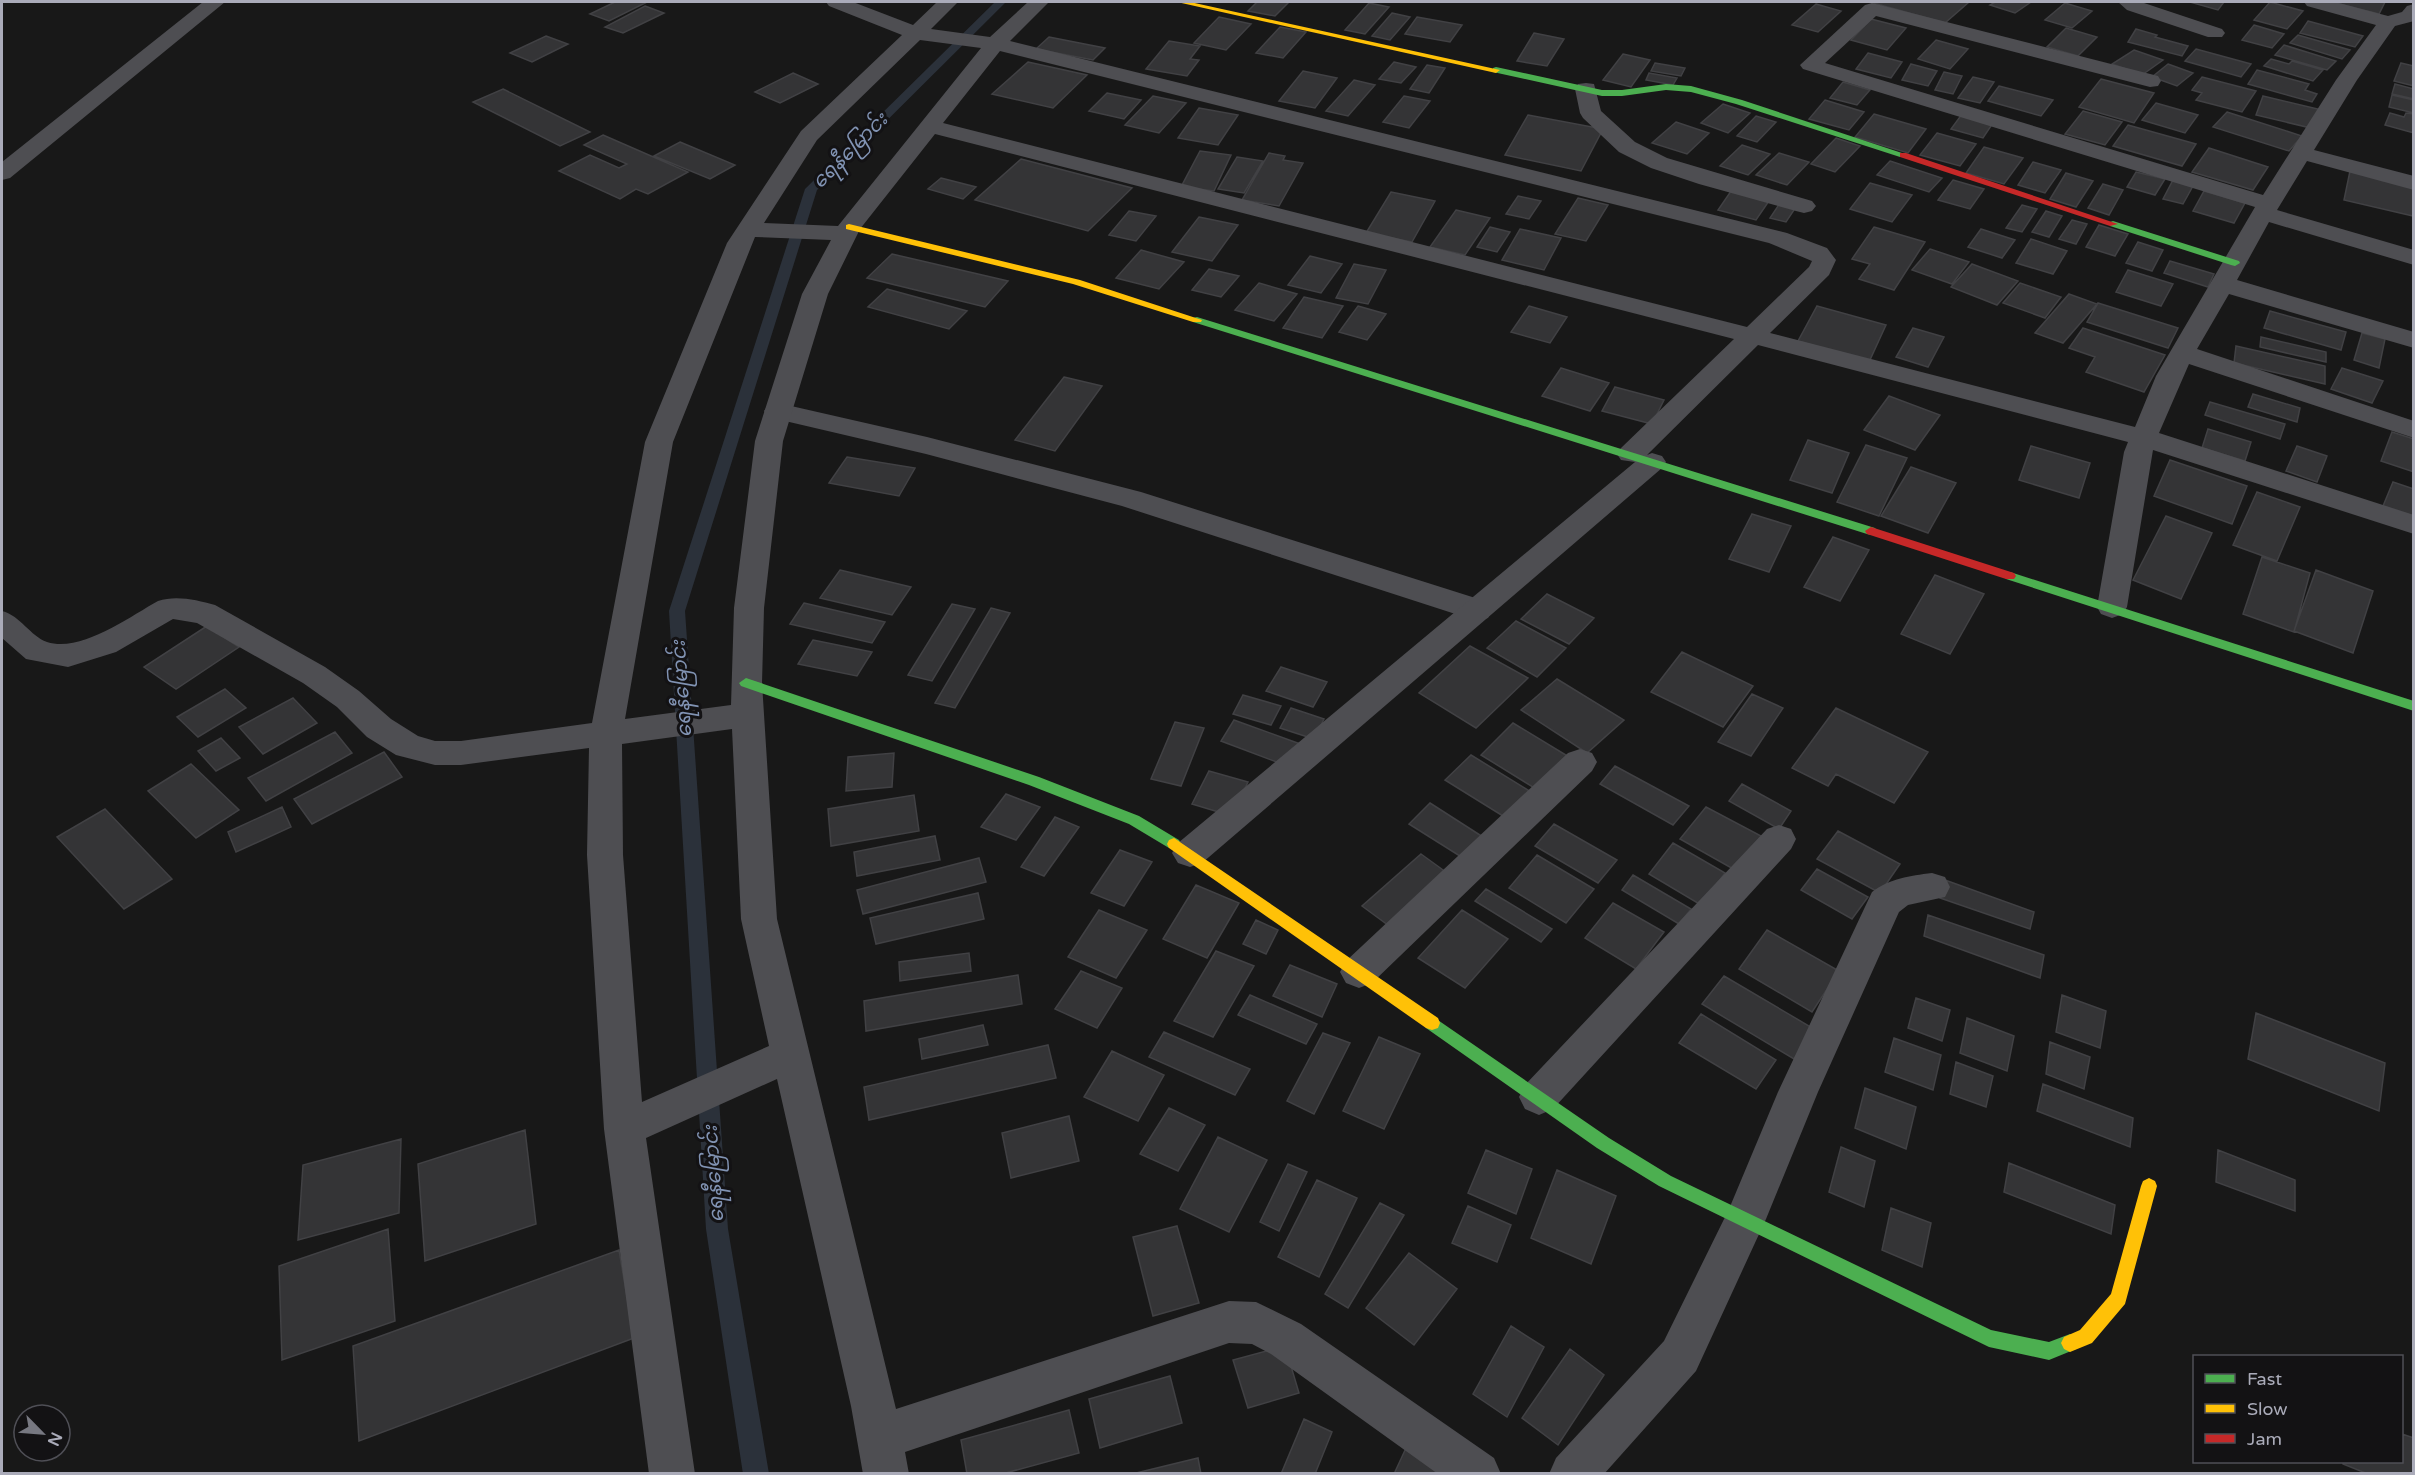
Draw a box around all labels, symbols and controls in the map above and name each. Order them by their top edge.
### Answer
water label: ရေနီမြောင်း [805,105,896,197]
water label: ရေနီမြောင်း [664,638,701,738]
water label: ရေနီမြောင်း [696,1123,733,1223]
legend [2193,1355,2403,1463]
text: Fast [2247,1368,2282,1390]
text: Slow [2247,1398,2288,1420]
north arrow [12,1403,72,1463]
text: Jam [2247,1428,2282,1450]
text: N [43,1429,66,1449]

